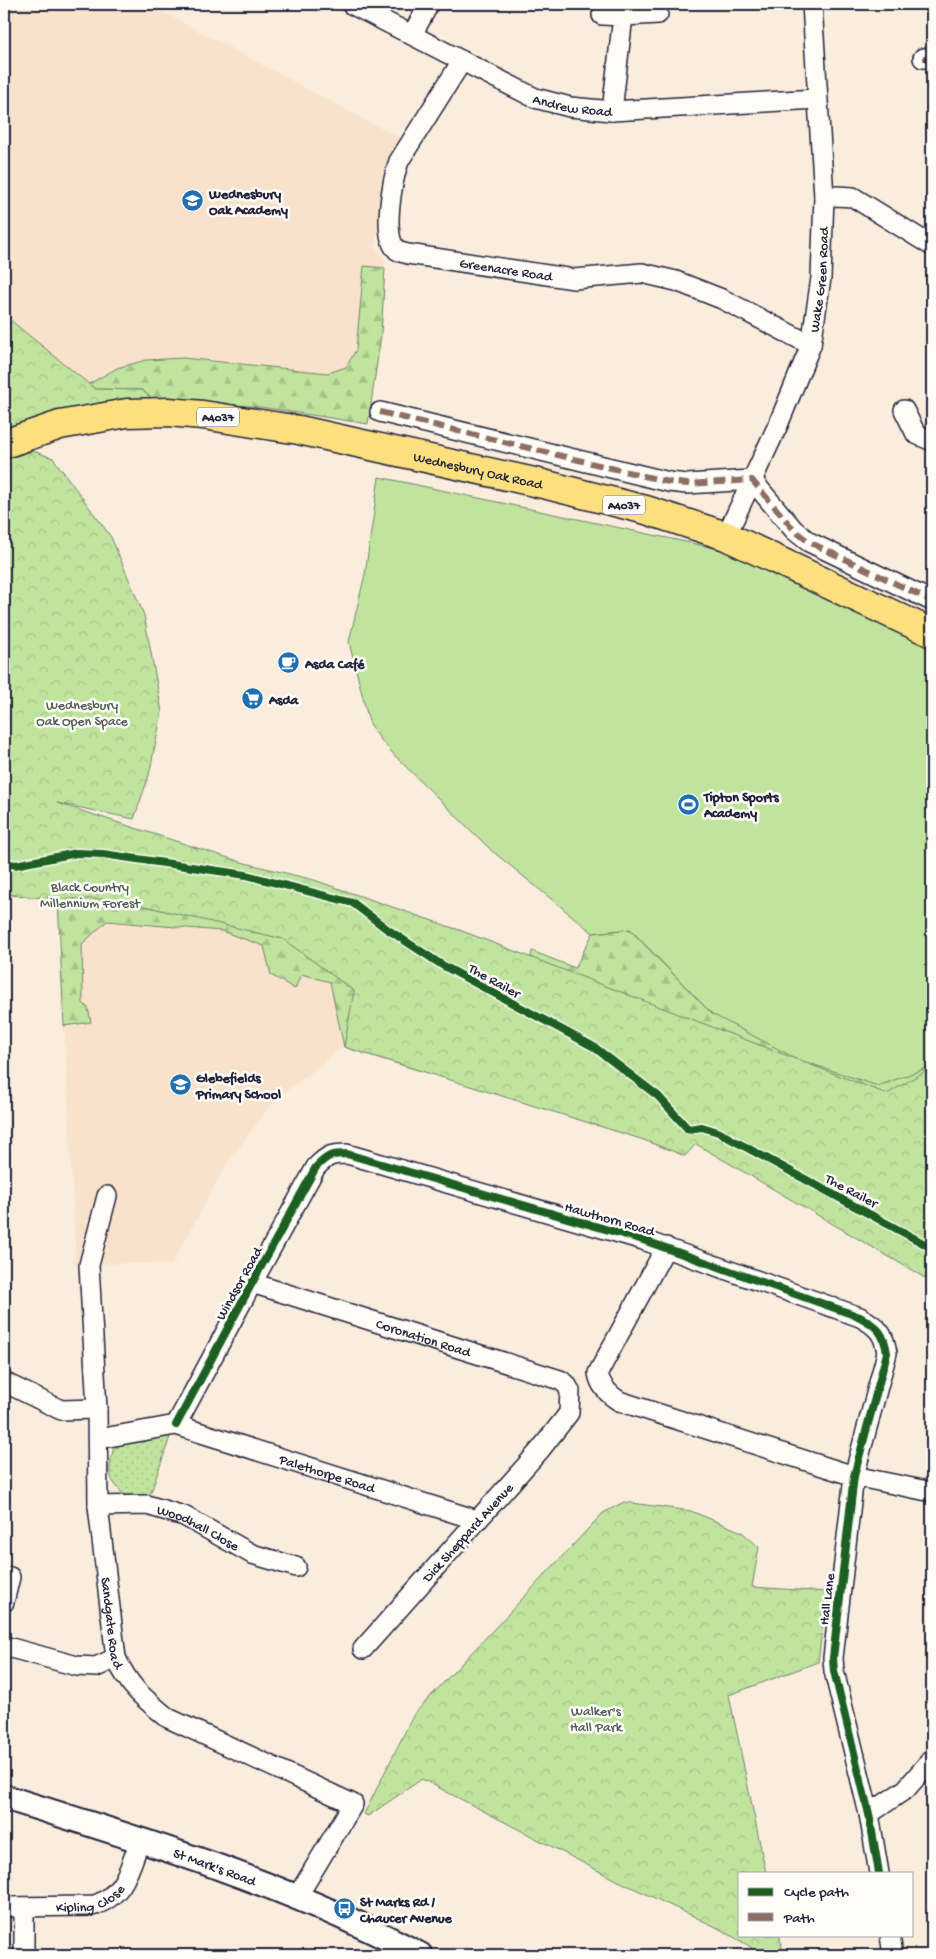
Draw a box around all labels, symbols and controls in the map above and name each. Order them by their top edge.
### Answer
street label: Andrew Road [531,92,614,122]
place label: Wednesbury Oak Academy [208,187,288,220]
school or university icon: Wednesbury Oak Academy [181,189,205,213]
street label: Wake Green Road [807,225,834,334]
street label: Greenacre Road [458,256,555,287]
road number: A4037 [197,408,239,427]
street label: Wednesbury Oak Road [411,450,546,495]
road number: A4037 [603,496,645,514]
cafe icon: Asda Café [277,651,301,675]
place label: Asda Café [304,657,365,674]
supermarket icon: Asda [241,687,265,711]
place label: Asda [268,693,300,710]
park label: Wednesbury Oak Open Space [36,698,128,731]
place label: Tipton Sports Academy [703,790,780,823]
sports icon: Tipton Sports Academy [676,792,700,816]
park label: Black Country Millennium Forest [40,880,141,913]
street label: The Railer [464,960,524,1004]
place label: Glebefields Primary School [195,1071,281,1104]
school or university icon: Glebefields Primary School [168,1073,192,1097]
street label: The Railer [821,1171,881,1214]
street label: Hawthorn Road [562,1199,658,1242]
street label: Windsor Road [213,1243,268,1324]
street label: Coronation Road [374,1317,474,1363]
street label: Palethorpe Road [276,1452,378,1499]
street label: Dick Sheppard Avenue [419,1480,518,1588]
street label: Woodhall Close [154,1502,242,1556]
street label: Hall Lane [817,1572,840,1626]
street label: Sandgate Road [95,1576,127,1674]
park label: Walker's Hall Park [570,1704,624,1737]
street label: St Mark's Road [170,1846,260,1892]
legend [738,1872,914,1936]
street label: Kipling Close [56,1881,130,1917]
text: Cycle path [784,1884,849,1902]
place label: St Marks Rd / Chaucer Avenue [359,1895,453,1928]
bus stop icon: St Marks Rd / Chaucer Avenue [332,1897,356,1921]
text: Path [783,1910,815,1928]

